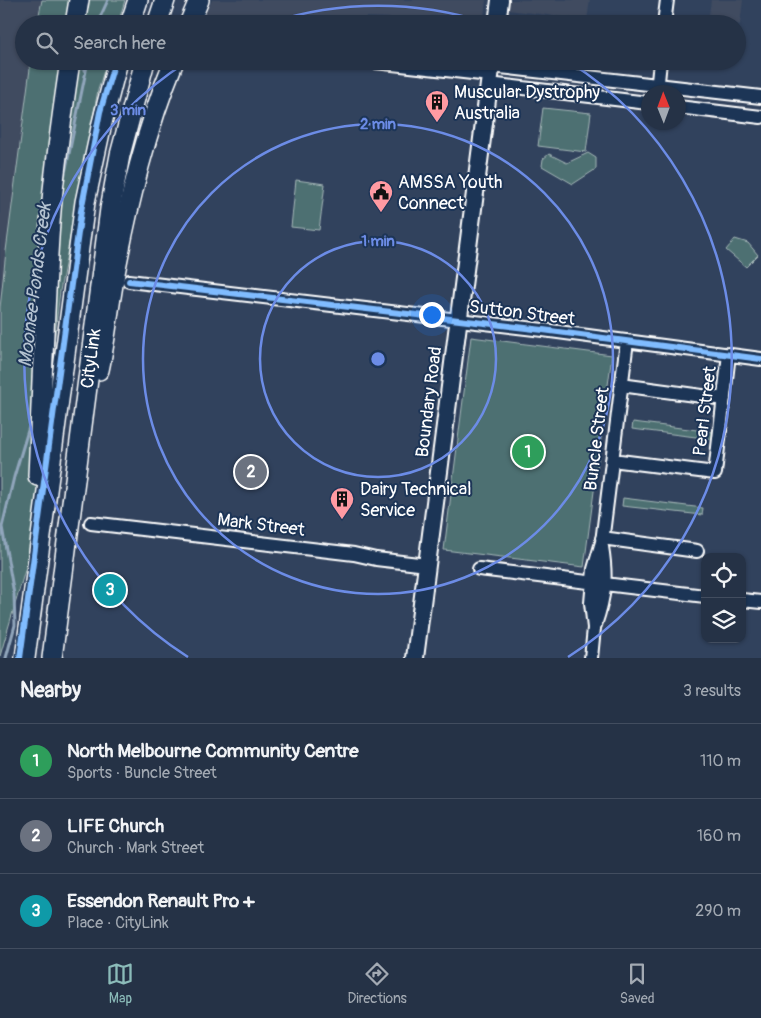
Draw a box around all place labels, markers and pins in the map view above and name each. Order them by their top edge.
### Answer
place label: Muscular Dystrophy Australia [454,81,600,125]
building icon: Muscular Dystrophy Australia [424,89,450,123]
place label: AMSSA Youth Connect [398,171,502,215]
public building icon: AMSSA Youth Connect [368,179,394,213]
centre of rings [369,350,387,368]
pin: 1 [512,433,544,471]
pin: 2 [235,453,267,491]
place label: Dairy Technical Service [360,478,471,522]
building icon: Dairy Technical Service [329,486,355,520]
pin: 3 [94,571,126,609]

